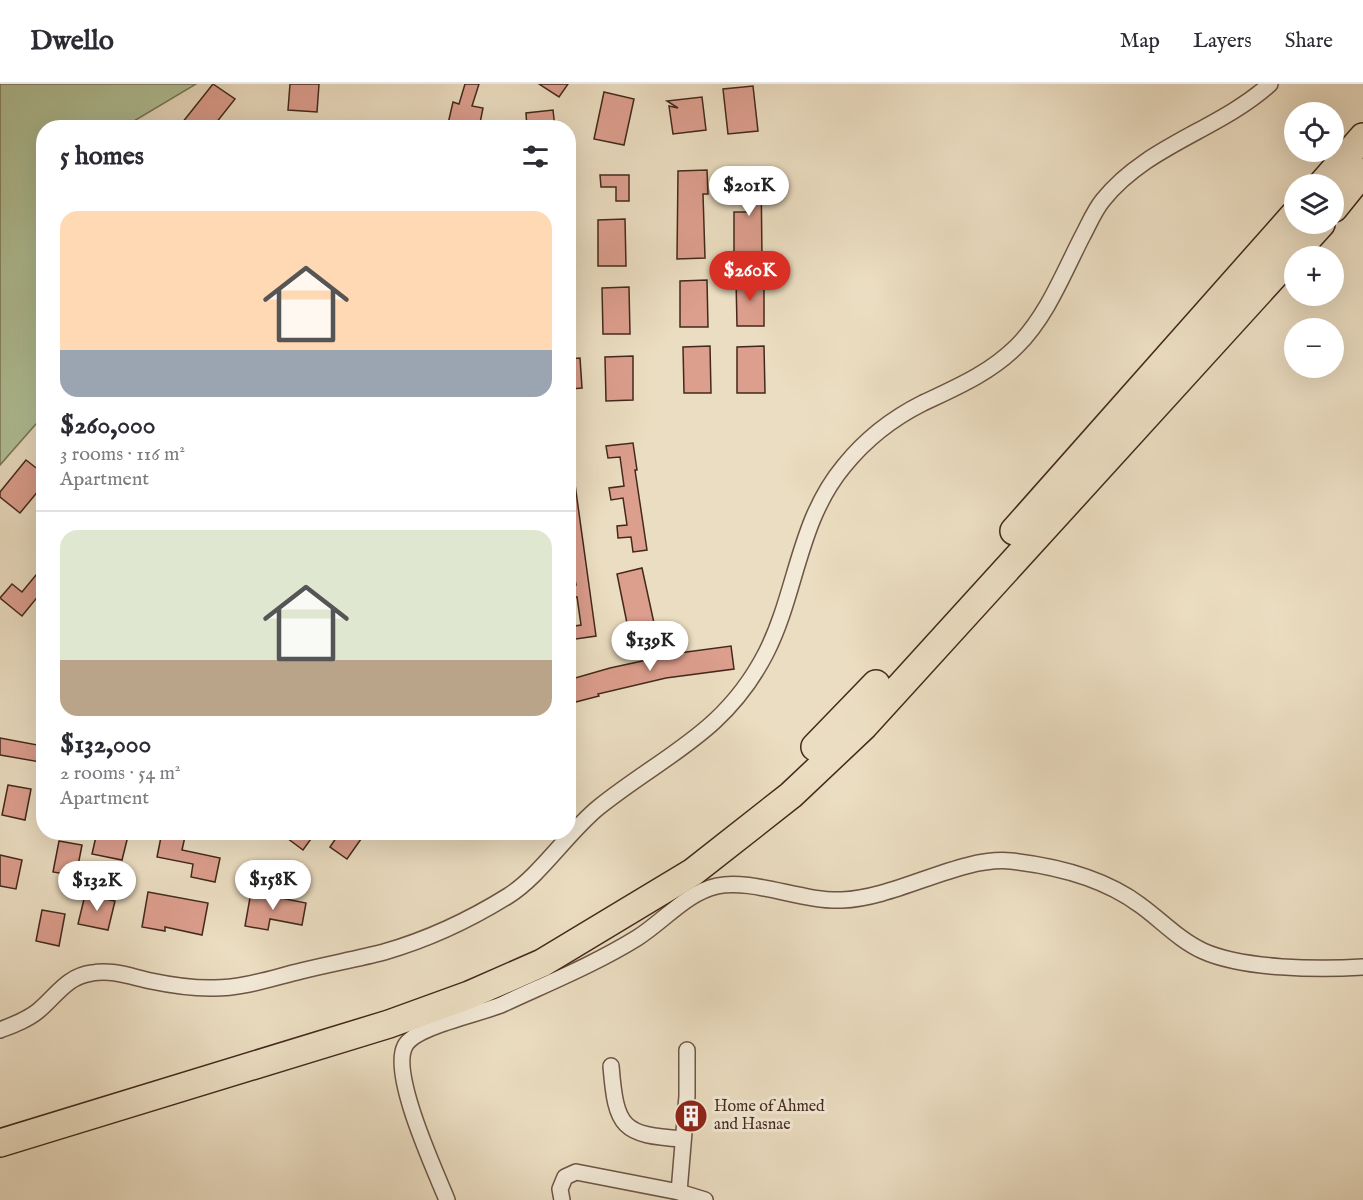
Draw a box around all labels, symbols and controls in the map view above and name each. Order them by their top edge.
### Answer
text: Dwello [30,24,114,59]
text: Map [1120,28,1160,55]
text: Layers [1193,28,1252,55]
text: Share [1285,28,1333,55]
map controls [1284,102,1344,378]
button: locate [1284,102,1344,162]
text: 5 homes [60,140,144,173]
icon: filters [519,140,552,173]
pin: $201K [707,166,791,217]
text: $201K [723,173,775,198]
button: layers [1284,174,1344,234]
button: + [1284,246,1344,306]
icon: home [252,250,360,358]
pin: $260K [708,251,792,302]
text: $260K [723,258,777,283]
button: − [1284,318,1344,378]
text: $260,000 [60,409,156,442]
text: 3 rooms · 116 m² [60,442,185,467]
text: Apartment [60,467,149,492]
icon: home [252,569,360,677]
pin: $139K [608,621,692,672]
text: $139K [625,628,675,653]
text: $132,000 [60,728,151,761]
text: 2 rooms · 54 m² [60,761,181,786]
text: Apartment [60,786,149,811]
pin: $158K [231,860,315,911]
pin: $132K [55,861,139,912]
text: $158K [249,867,297,892]
text: $132K [72,868,122,893]
place label: Home of Ahmed and Hasnae [714,1097,825,1135]
building icon: Home of Ahmed and Hasnae [673,1098,709,1134]

